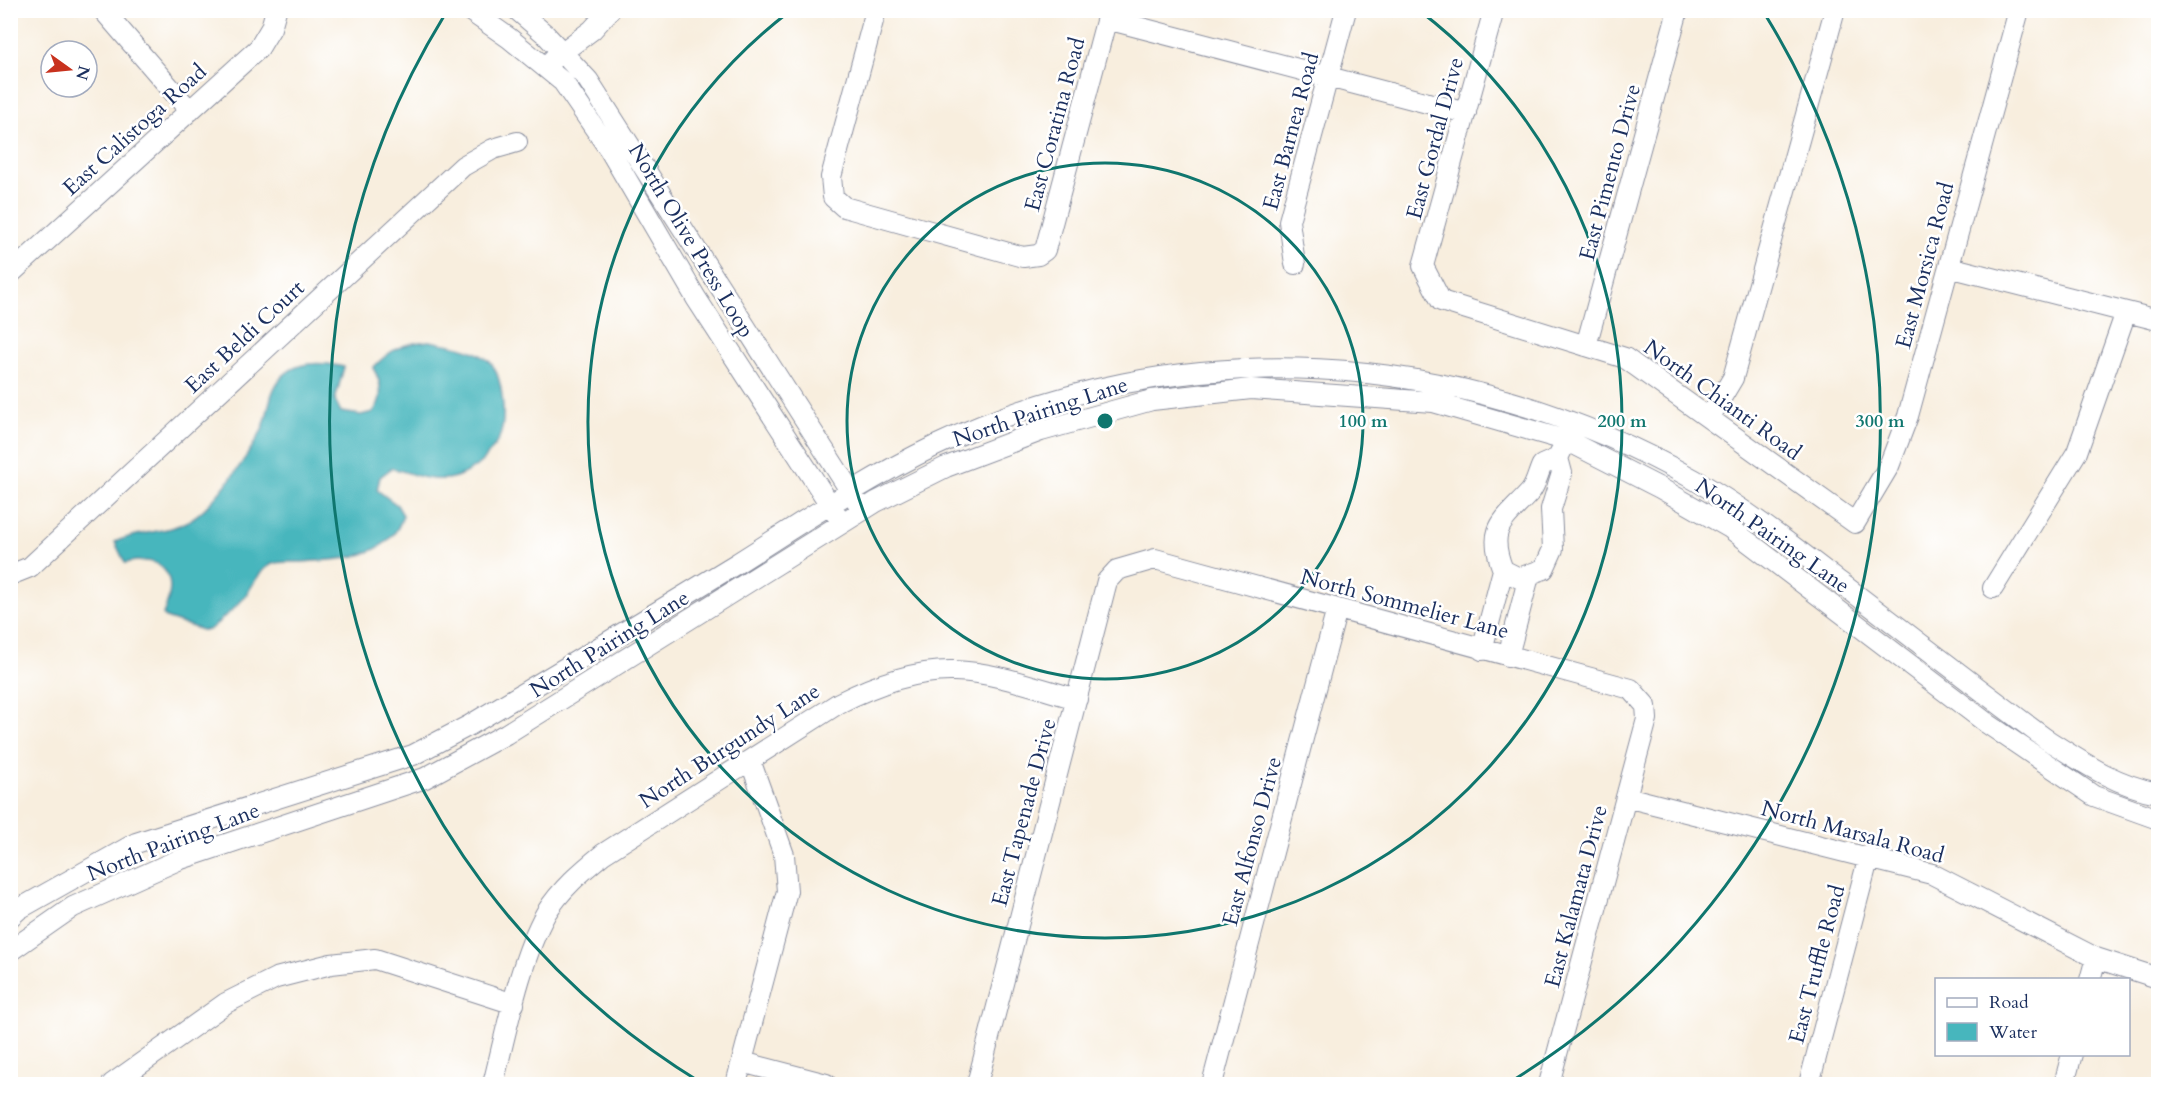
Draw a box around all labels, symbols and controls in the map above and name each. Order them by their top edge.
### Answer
street label: East Coratina Road [1017,34,1093,215]
north arrow [39,39,99,99]
street label: East Barnea Road [1256,49,1327,213]
street label: East Gordal Drive [1399,54,1471,223]
street label: East Calistoga Road [56,57,213,202]
text: N [70,63,95,82]
street label: East Pimento Drive [1572,81,1648,264]
street label: North Olive Press Loop [621,138,761,343]
street label: East Morsica Road [1888,178,1962,352]
street label: East Beldi Court [178,273,311,400]
street label: North Chianti Road [1638,332,1808,467]
street label: North Pairing Lane [949,369,1132,454]
text: 100 m [1338,409,1388,434]
text: 200 m [1597,409,1647,434]
text: 300 m [1855,409,1905,434]
centre of rings [1095,411,1115,431]
street label: North Pairing Lane [1689,471,1856,600]
street label: North Sommelier Lane [1297,562,1512,646]
street label: North Pairing Lane [524,583,695,705]
street label: North Burgundy Lane [633,676,826,816]
street label: East Tapenade Drive [984,715,1063,910]
street label: East Alfonso Drive [1215,753,1289,929]
street label: North Marsala Road [1758,793,1948,871]
street label: North Pairing Lane [83,795,264,889]
street label: East Kalamata Drive [1537,802,1615,991]
street label: East Truffle Road [1781,881,1853,1047]
legend [1935,978,2130,1056]
text: Road [1989,990,2029,1015]
text: Water [1988,1020,2038,1045]

